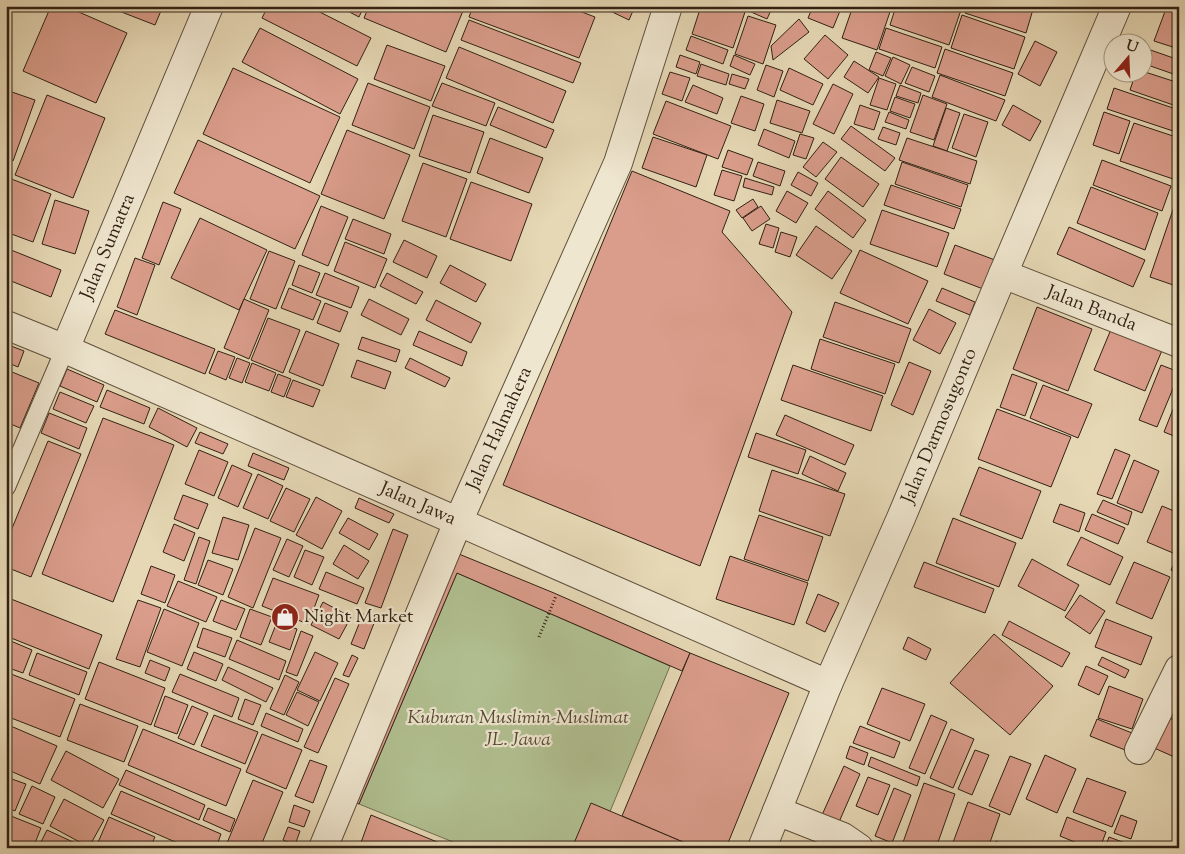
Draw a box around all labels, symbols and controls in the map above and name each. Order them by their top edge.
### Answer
north arrow [1102,32,1152,82]
text: U [1123,36,1141,59]
street label: Jalan Sumatra [73,189,142,305]
street label: Jalan Banda [1041,278,1141,339]
street label: Jalan Darmosugonto [895,344,984,509]
street label: Jalan Halmahera [460,362,539,496]
street label: Jalan Jawa [375,475,460,533]
shop icon: Night Market [270,602,300,632]
place label: Night Market [304,604,414,631]
park label: Kuburan Muslimin-Muslimat JL. Jawa [407,705,629,754]

